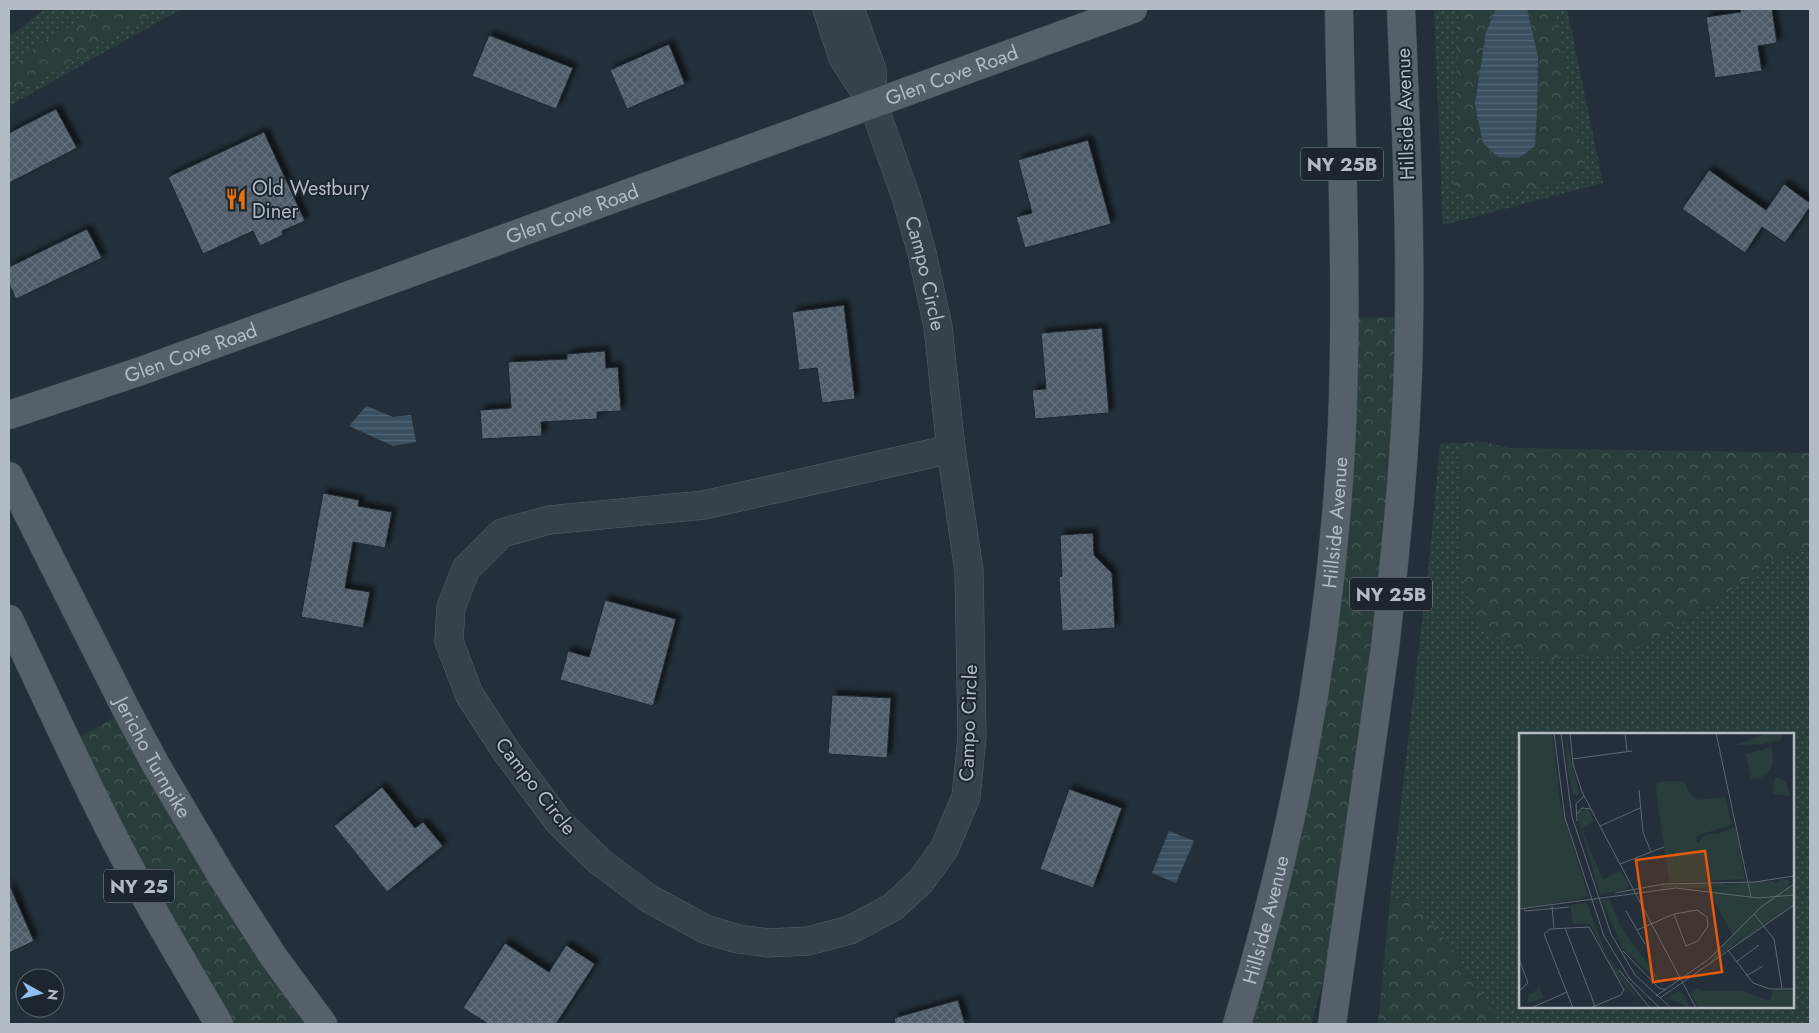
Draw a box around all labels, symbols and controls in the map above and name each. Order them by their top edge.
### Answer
street label: Glen Cove Road [881,38,1022,113]
street label: Hillside Avenue [1389,48,1422,180]
road number: NY 25B [1301,147,1383,180]
place label: Old Westbury Diner [252,174,370,226]
street label: Glen Cove Road [502,177,643,252]
restaurant icon: Old Westbury Diner [223,186,249,212]
street label: Campo Circle [897,213,952,334]
street label: Glen Cove Road [121,316,261,391]
street label: Hillside Avenue [1315,456,1355,590]
road number: NY 25B [1350,578,1432,610]
street label: Campo Circle [952,664,985,782]
street label: Jericho Turnpike [106,689,198,824]
street label: Campo Circle [488,731,583,841]
inset map [1519,733,1794,1008]
street label: Hillside Avenue [1235,853,1297,988]
road number: NY 25 [104,869,174,902]
north arrow [15,968,65,1018]
text: N [42,988,64,1002]

